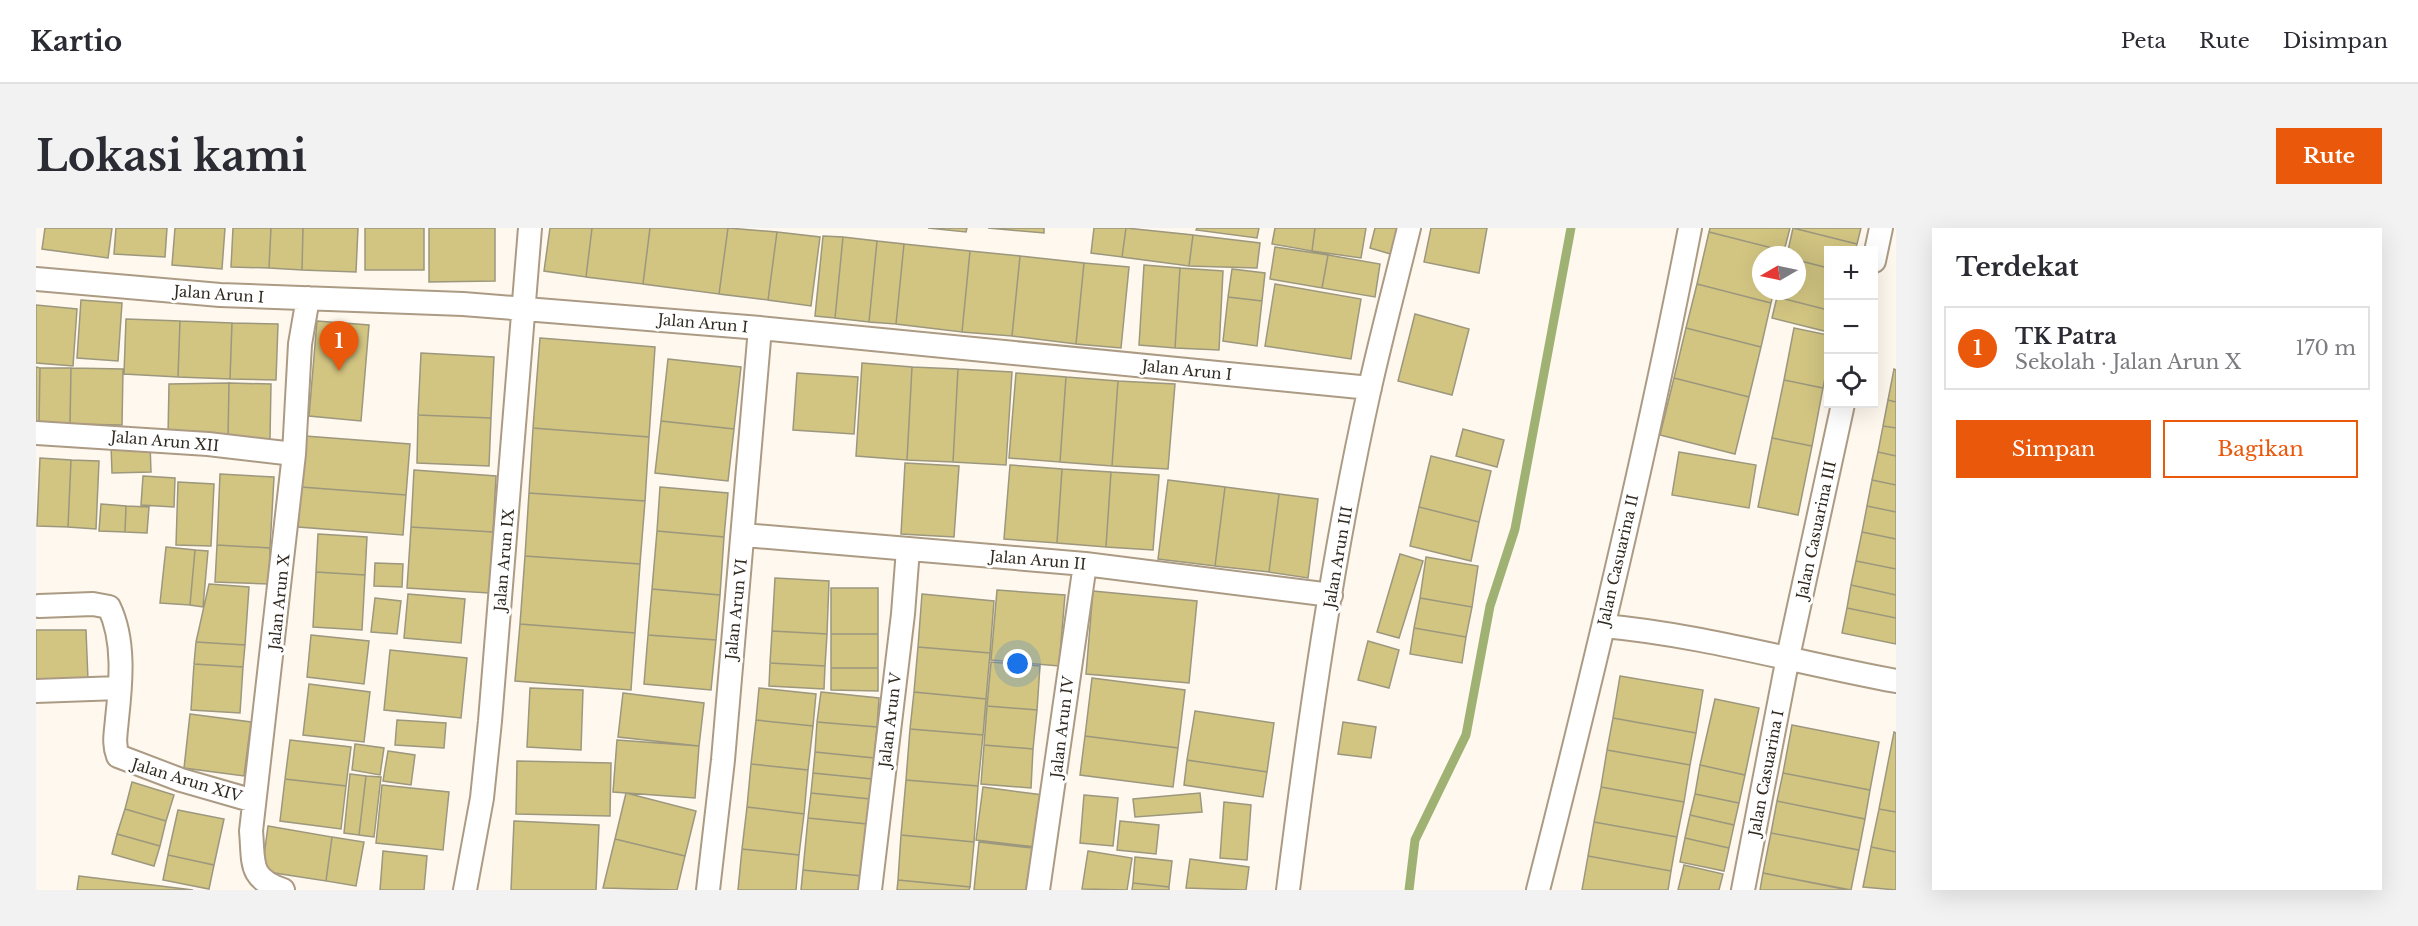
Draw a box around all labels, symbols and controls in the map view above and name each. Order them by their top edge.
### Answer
text: Kartio [30,24,122,59]
text: Peta [2121,28,2166,54]
text: Rute [2199,28,2250,54]
text: Disimpan [2283,28,2388,54]
button: Rute [2276,128,2382,184]
text: Lokasi kami [36,130,307,182]
north arrow [1752,246,1806,300]
map controls [1824,246,1878,408]
button: + [1824,246,1878,300]
text: Terdekat [1956,251,2079,283]
street label: Jalan Arun I [171,281,265,307]
button: − [1824,300,1878,354]
street label: Jalan Arun I [655,309,749,336]
pin: 1 [320,322,358,371]
text: TK Patra [2015,323,2117,350]
text: 1 [1973,336,1982,360]
text: 170 m [2296,336,2356,360]
text: Sekolah · Jalan Arun X [2015,350,2241,374]
button: locate [1824,354,1878,408]
street label: Jalan Arun I [1139,356,1233,384]
button: Simpan [1956,420,2151,478]
button: Bagikan [2163,420,2358,478]
street label: Jalan Arun XII [108,427,220,455]
street label: Jalan Casuarina III [1792,459,1840,603]
street label: Jalan Casuarina II [1593,492,1642,630]
street label: Jalan Arun III [1319,505,1356,611]
street label: Jalan Arun IX [490,507,518,614]
street label: Jalan Arun II [987,546,1087,574]
street label: Jalan Arun X [264,552,294,653]
street label: Jalan Arun VI [721,557,751,663]
your location [1003,649,1032,678]
street label: Jalan Arun V [875,671,905,771]
street label: Jalan Arun IV [1046,675,1078,781]
street label: Jalan Casuarina I [1744,708,1788,840]
street label: Jalan Arun XIV [128,754,245,806]

